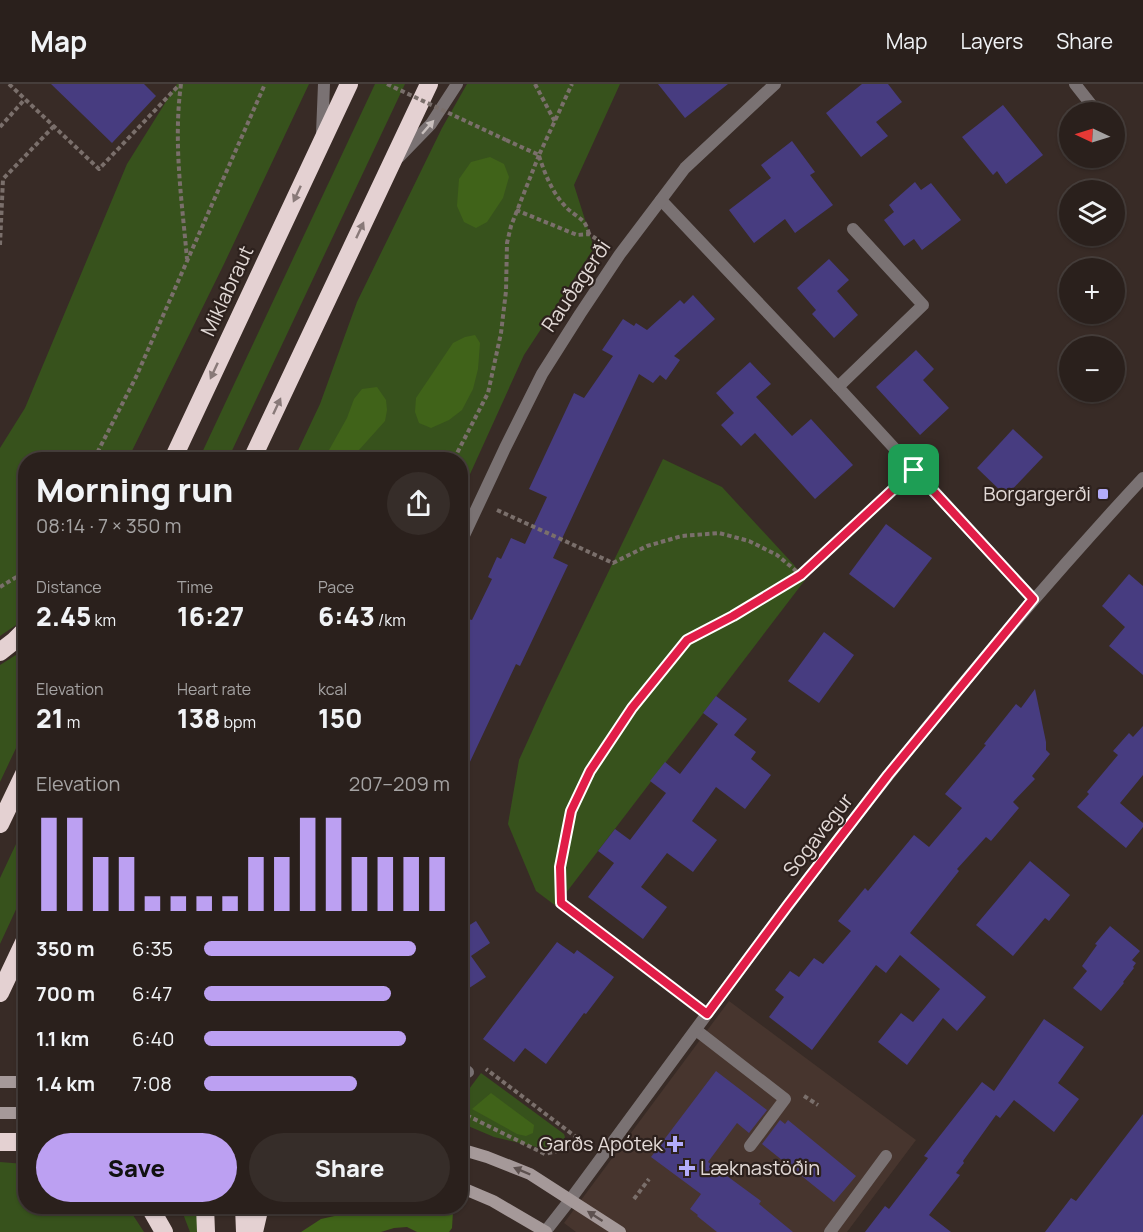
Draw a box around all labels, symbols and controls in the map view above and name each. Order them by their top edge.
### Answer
text: Map [30,22,87,60]
text: Map [886,27,927,55]
text: Layers [960,27,1023,55]
text: Share [1056,27,1113,55]
north arrow [1059,102,1125,168]
map controls [1059,102,1125,402]
one-way arrow [421,119,435,134]
button: layers [1059,180,1125,246]
one-way arrow [292,186,301,203]
one-way arrow [356,221,365,238]
street label: Rauðagerði [535,234,616,337]
street label: Miklabraut [194,241,259,340]
button: + [1059,258,1125,324]
button: − [1059,336,1125,402]
one-way arrow [210,362,219,379]
one-way arrow [273,398,282,415]
pin [888,444,939,495]
icon: arrive [897,453,930,486]
text: Morning run [36,467,233,512]
button: share [387,472,450,535]
place label: Borgargerði [983,480,1091,507]
marker: Borgargerði [1096,487,1110,501]
text: 08:14 · 7 × 350 m [36,512,181,539]
text: Distance [36,576,102,598]
text: Time [177,576,213,598]
text: Pace [318,576,354,598]
text: 2.45 [36,598,91,634]
text: 16:27 [177,598,244,634]
text: 6:43 [318,598,375,634]
text: km [91,609,116,631]
text: /km [375,609,406,631]
text: Elevation [36,678,104,700]
text: Heart rate [177,678,251,700]
text: kcal [318,678,347,700]
text: 21 [36,700,64,736]
text: 138 [177,700,220,736]
text: 150 [318,700,363,736]
text: m [64,711,80,733]
text: bpm [220,711,256,733]
text: Elevation [36,770,120,797]
text: 207–209 m [349,770,450,797]
street label: Sogavegur [776,787,859,882]
text: 350 m [36,935,95,962]
text: 6:35 [132,935,173,962]
text: 700 m [36,980,95,1007]
text: 6:47 [132,980,172,1007]
text: 1.1 km [36,1025,89,1052]
text: 6:40 [132,1025,174,1052]
text: 1.4 km [36,1070,95,1097]
text: 7:08 [132,1070,172,1097]
place label: Garðs Apótek [539,1130,664,1157]
button: Save [36,1133,237,1202]
button: Share [249,1133,450,1202]
marker: Garðs Apótek [668,1137,682,1151]
place label: Læknastöðin [700,1154,820,1181]
marker: Læknastöðin [678,1159,696,1177]
one-way arrow [513,1166,531,1175]
one-way arrow [587,1210,603,1221]

